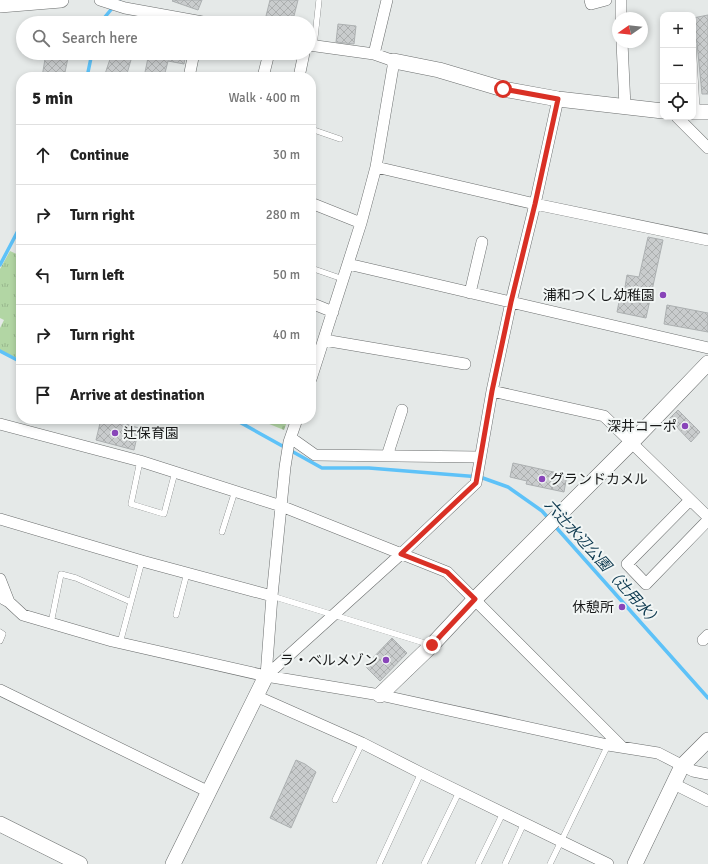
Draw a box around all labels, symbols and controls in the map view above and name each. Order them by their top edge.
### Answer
north arrow [612,12,648,48]
map controls [660,12,696,120]
button: + [660,12,696,48]
search box [16,16,316,60]
icon: search [30,27,52,49]
text: Search here [62,29,138,47]
button: − [660,48,696,84]
route start [494,80,512,98]
button: locate [660,84,696,120]
text: 5 min [32,88,73,109]
text: Walk · 400 m [229,90,300,106]
icon: ahead [32,144,54,166]
text: Continue [70,146,129,164]
text: 30 m [273,147,300,163]
icon: right [32,204,54,226]
text: Turn right [70,206,135,224]
text: 280 m [266,207,300,223]
icon: left [32,264,54,286]
text: Turn left [70,266,124,284]
text: 50 m [273,267,300,283]
place label: 浦和つくし幼稚園 [543,287,655,304]
marker: 浦和つくし幼稚園 [658,290,668,300]
icon: right [32,324,54,346]
text: Turn right [70,326,135,344]
text: 40 m [273,327,300,343]
icon: arrive [32,384,54,406]
text: Arrive at destination [70,386,205,404]
place label: 深井コーポ [607,418,677,435]
marker: 深井コーポ [680,421,690,431]
place label: 辻保育園 [123,425,179,442]
marker: 辻保育園 [110,428,120,438]
place label: グランドカメル [550,471,648,488]
marker: グランドカメル [537,474,547,484]
water label: 六辻水辺公園（辻用水） [541,496,665,630]
place label: 休憩所 [572,599,614,616]
marker: 休憩所 [617,602,627,612]
route end [423,636,441,654]
place label: ラ・ベルメゾン [280,652,378,669]
marker: ラ・ベルメゾン [381,655,391,665]

